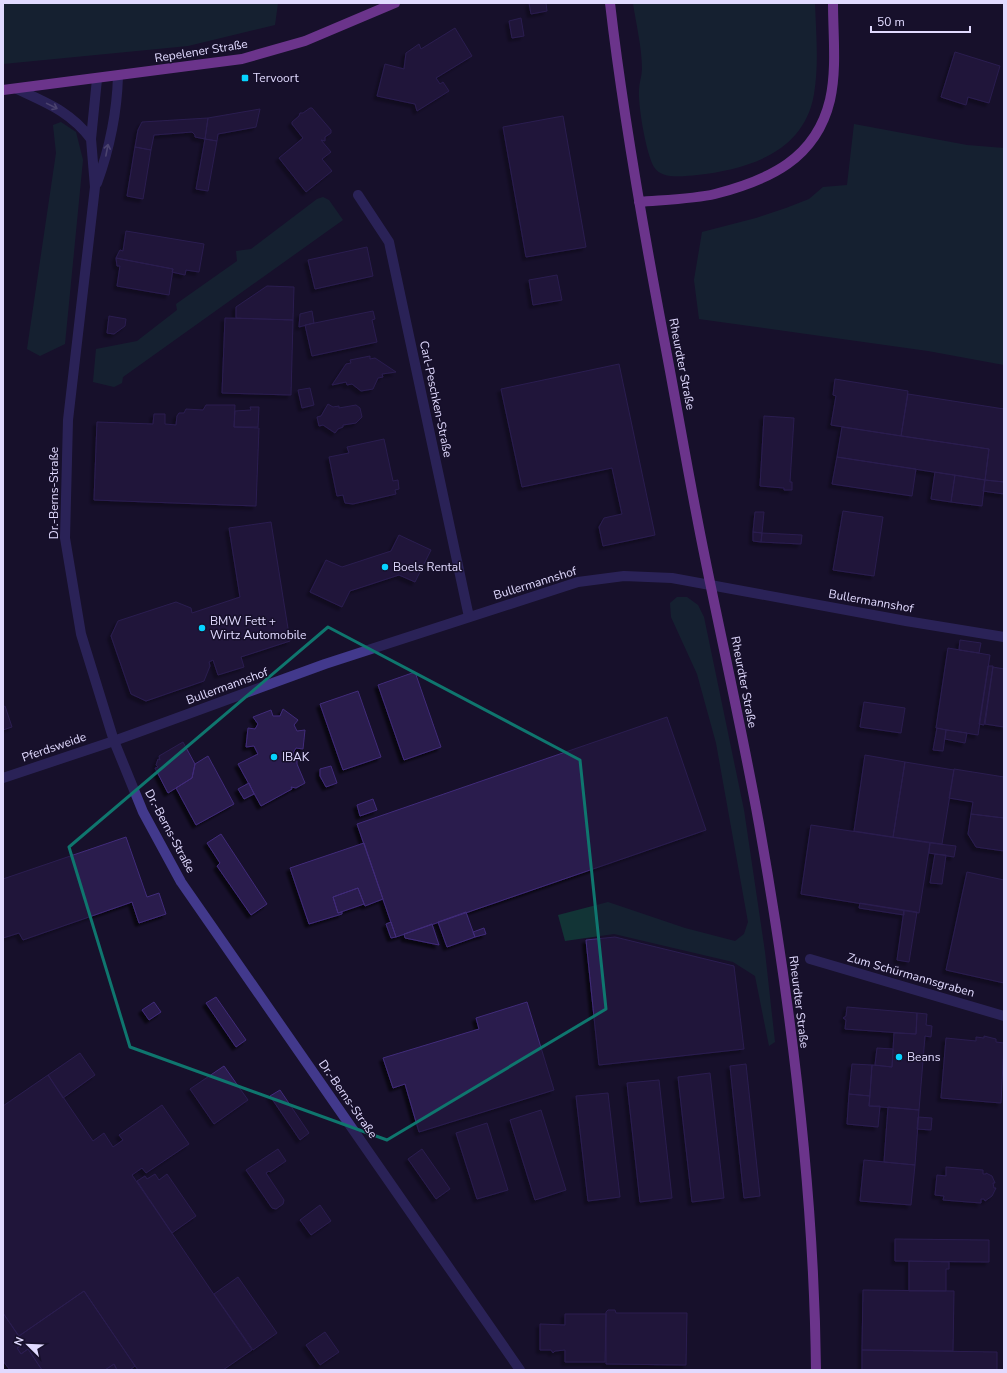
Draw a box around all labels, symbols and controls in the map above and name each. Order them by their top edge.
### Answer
scale bar [871,8,970,34]
text: 50 m [877,14,905,30]
street label: Repelener Straße [153,36,249,66]
place label: Tervoort [253,70,299,86]
marker: Tervoort [240,73,250,83]
one-way arrow [46,103,58,110]
one-way arrow [104,144,112,157]
street label: Rheurdter Straße [665,317,699,411]
street label: Carl-Peschken-Straße [416,339,456,459]
street label: Dr.-Berns-Straße [46,447,62,539]
place label: Boels Rental [393,559,462,575]
marker: Boels Rental [380,562,390,572]
street label: Bullermannshof [492,562,579,603]
street label: Bullermannshof [827,586,916,617]
place label: BMW Fett + Wirtz Automobile [210,613,306,643]
marker: BMW Fett + Wirtz Automobile [197,623,207,633]
street label: Rheurdter Straße [727,635,761,729]
street label: Bullermannshof [184,663,271,708]
street label: Pferdsweide [20,728,88,766]
place label: IBAK [282,749,310,765]
marker: IBAK [269,752,279,762]
street label: Dr.-Berns-Straße [141,786,199,876]
street label: Zum Schürmannsgraben [846,949,976,1001]
street label: Rheurdter Straße [785,955,813,1049]
place label: Beans [907,1049,941,1065]
marker: Beans [894,1052,904,1062]
street label: Dr.-Berns-Straße [315,1057,381,1141]
north arrow [8,1325,48,1365]
text: N [11,1335,28,1348]

